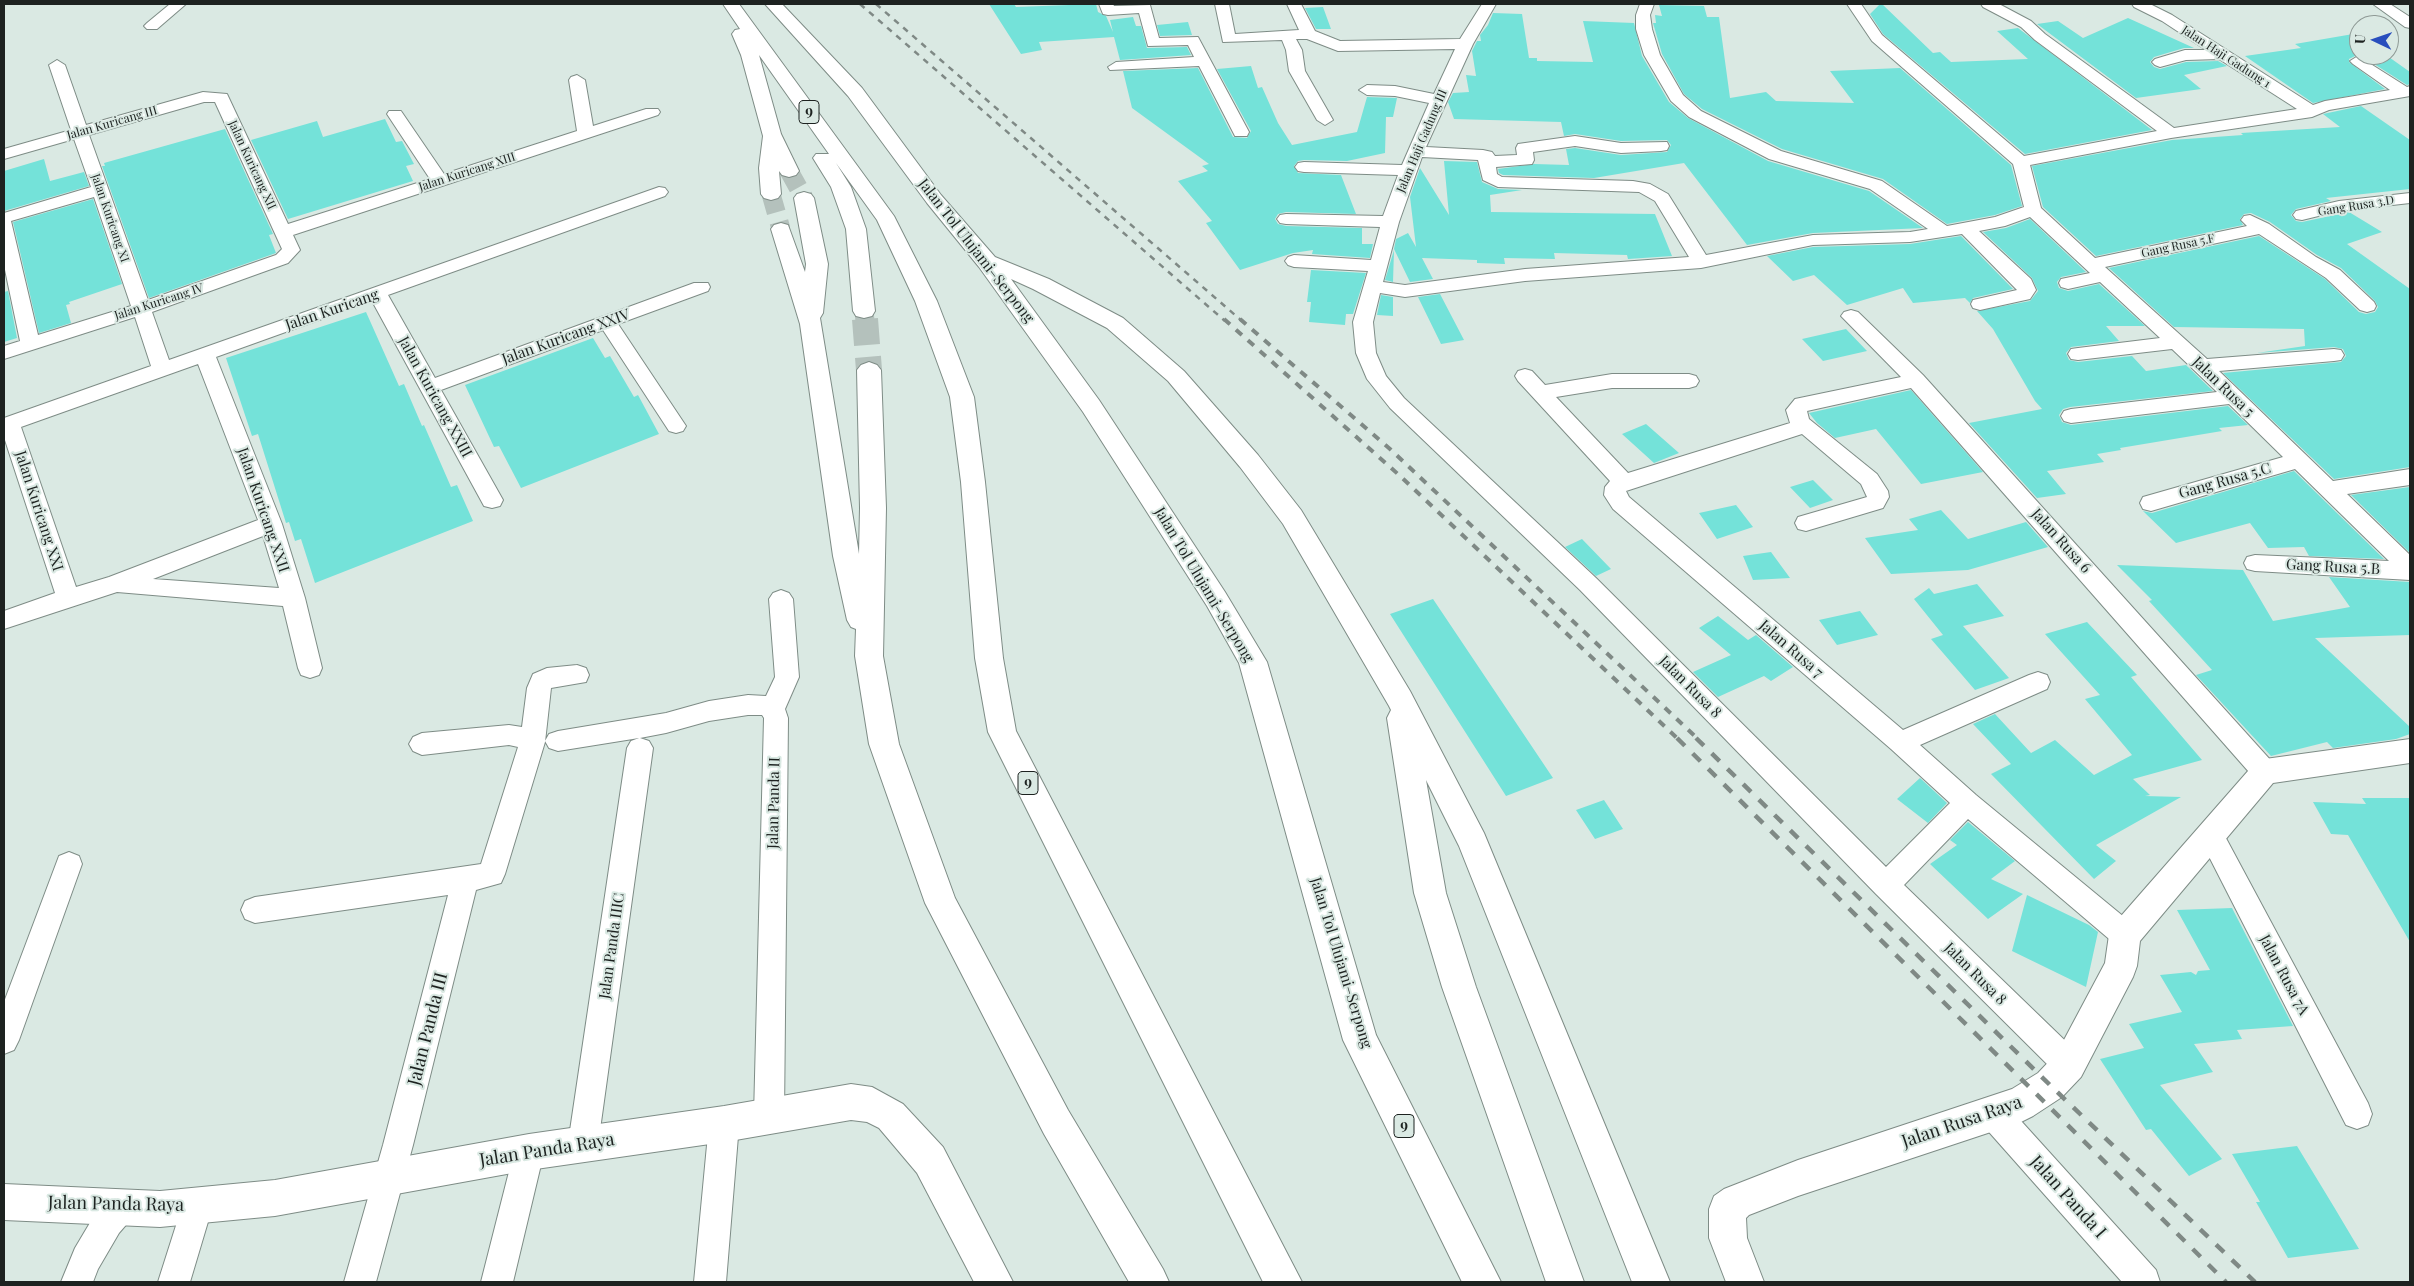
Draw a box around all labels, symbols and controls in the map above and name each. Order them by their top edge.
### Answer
north arrow [2349,15,2399,65]
street label: Jalan Haji Gadung 1 [2179,23,2273,91]
text: U [2350,34,2369,45]
street label: Jalan Haji Gadung III [1394,87,1450,195]
road number: 9 [799,100,819,124]
street label: Jalan Kuricang III [65,103,159,143]
street label: Jalan Kuricang XII [225,118,279,212]
street label: Jalan Kuricang XIII [417,150,517,194]
street label: Jalan Kuricang XI [88,172,132,264]
street label: Jalan Tol Ulujami–Serpong [914,175,1038,327]
street label: Gang Rusa 3.D [2317,193,2395,219]
street label: Gang Rusa 5.F [2140,231,2216,261]
street label: Jalan Kuricang IV [113,281,205,323]
street label: Jalan Kuricang [283,286,381,334]
street label: Jalan Kuricang XXIV [500,305,632,369]
street label: Jalan Kuricang XXIII [394,333,476,461]
street label: Jalan Rusa 5 [2188,353,2258,421]
street label: Jalan Kuricang XXII [233,445,293,575]
street label: Jalan Kuricang XXI [11,449,67,573]
street label: Gang Rusa 5.C [2177,459,2273,503]
street label: Jalan Tol Ulujami–Serpong [1150,504,1258,666]
street label: Jalan Rusa 6 [2027,505,2095,577]
street label: Gang Rusa 5.B [2286,556,2380,578]
street label: Jalan Rusa 7 [1755,616,1827,682]
street label: Jalan Rusa 8 [1655,652,1725,722]
street label: Jalan Panda II [764,757,784,849]
road number: 9 [1018,771,1038,794]
street label: Jalan Tol Ulujami–Serpong [1306,875,1376,1051]
street label: Jalan Panda IIIC [596,892,628,1000]
street label: Jalan Rusa 7A [2255,932,2313,1018]
street label: Jalan Rusa 8 [1940,939,2010,1009]
street label: Jalan Panda III [403,970,453,1088]
street label: Jalan Rusa Raya [1899,1091,2025,1153]
road number: 9 [1394,1114,1414,1138]
street label: Jalan Panda Raya [478,1129,616,1171]
street label: Jalan Panda I [2025,1151,2111,1243]
street label: Jalan Panda Raya [48,1192,184,1216]

